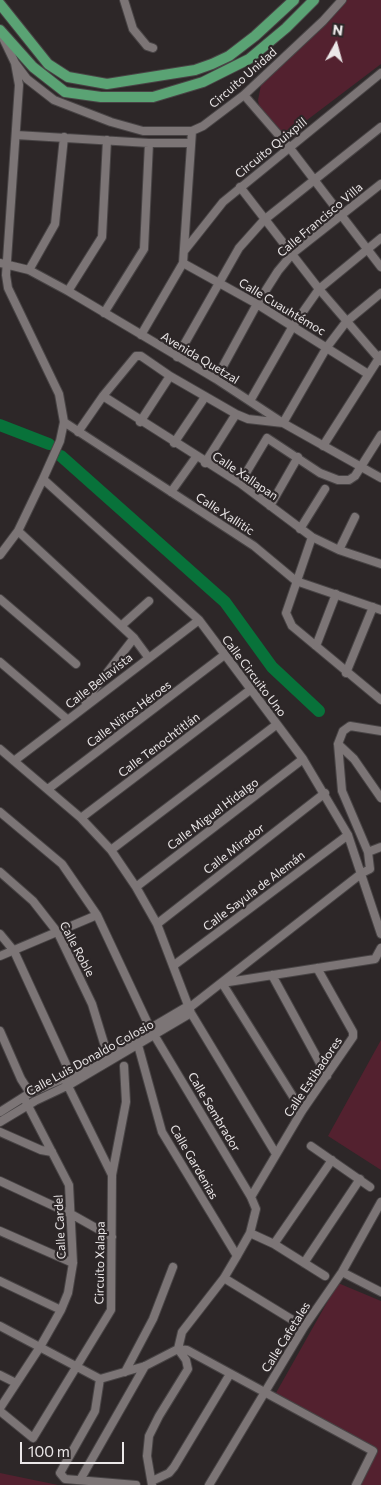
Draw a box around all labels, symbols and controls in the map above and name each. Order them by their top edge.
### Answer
north arrow [311,20,361,70]
text: N [332,21,344,39]
street label: Circuito Unidad [206,45,280,111]
street label: Circuito Quixpill [232,115,310,181]
street label: Calle Francisco Villa [274,180,366,260]
street label: Calle Cuauhtémoc [236,275,328,339]
street label: Avenida Quetzal [158,329,242,387]
street label: Calle Xallapan [209,449,281,503]
street label: Calle Xallitic [193,490,257,538]
street label: Calle Circuito Uno [219,633,289,719]
street label: Calle Bellavista [62,650,136,712]
street label: Calle Niños Héroes [84,678,174,750]
street label: Calle Tenochtitlán [115,710,203,780]
street label: Calle Miguel Hidalgo [165,775,261,853]
street label: Calle Mirador [201,821,267,877]
street label: Calle Sayula de Alemán [200,848,308,934]
street label: Calle Roble [56,919,98,979]
street label: Calle Luis Donaldo Colosio [24,1017,156,1099]
street label: Calle Estibadores [281,1034,345,1120]
street label: Calle Sembrador [185,1070,243,1154]
street label: Calle Gardenias [167,1122,221,1202]
street label: Calle Cardel [51,1194,69,1260]
street label: Circuito Xalapa [92,1221,108,1305]
street label: Calle Cafetales [259,1299,313,1375]
scale bar [22,1432,126,1464]
text: 100 m [28,1442,70,1460]

